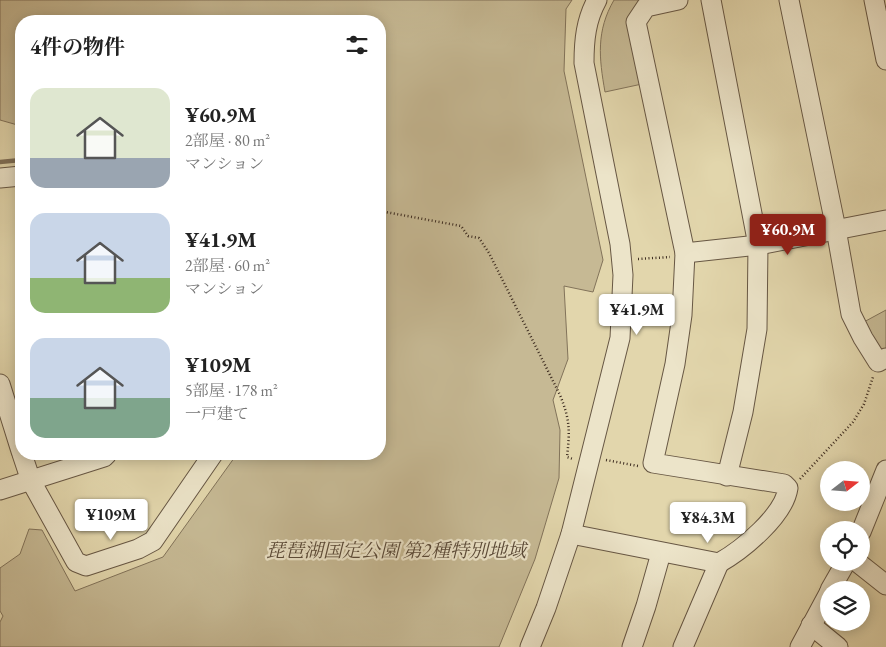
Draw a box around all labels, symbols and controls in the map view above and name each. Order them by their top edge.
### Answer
icon: filters [343,31,371,59]
text: 4件の物件 [30,33,125,60]
text: ¥60.9M [185,101,256,128]
icon: home [70,108,130,168]
text: 2部屋 · 80 m² [185,130,270,151]
text: マンション [185,153,264,174]
pin: ¥60.9M [747,214,829,256]
text: ¥60.9M [761,219,815,240]
text: ¥41.9M [185,226,256,253]
icon: home [70,233,130,293]
text: 2部屋 · 60 m² [185,255,270,276]
text: マンション [185,278,264,299]
pin: ¥41.9M [596,294,678,336]
text: ¥41.9M [610,299,664,320]
text: ¥109M [185,351,251,378]
icon: home [70,358,130,418]
text: 5部屋 · 178 m² [185,380,278,401]
text: 一戸建て [185,403,249,424]
north arrow [820,461,870,511]
map controls [820,461,870,631]
pin: ¥109M [76,498,146,541]
pin: ¥84.3M [667,502,749,544]
text: ¥109M [86,504,136,525]
text: ¥84.3M [681,507,735,528]
button: locate [820,521,870,571]
park label: 琵琶湖国定公園 第2種特別地域 [266,538,529,563]
button: layers [820,581,870,631]

